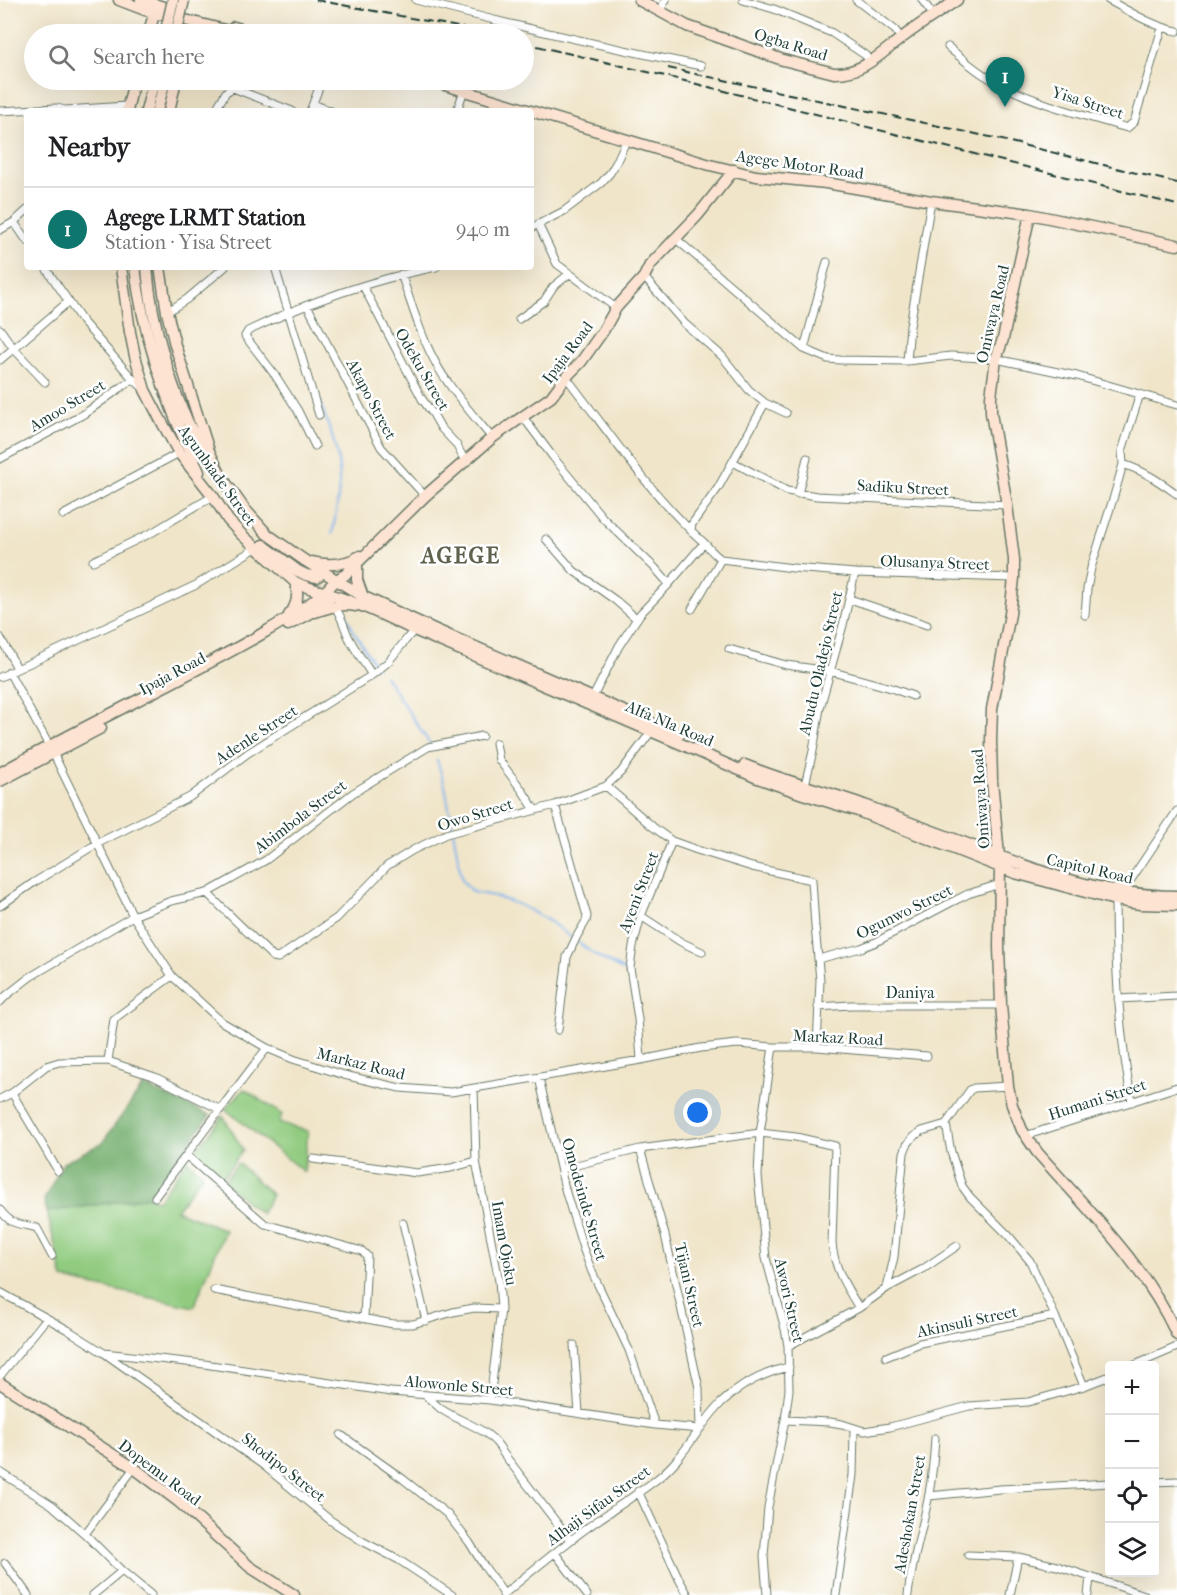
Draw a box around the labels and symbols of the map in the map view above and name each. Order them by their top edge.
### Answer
street label: Ogba Road [752,24,830,65]
pin: 1 [986,57,1024,107]
street label: Yisa Street [1049,82,1126,123]
street label: Agege Motor Road [734,146,865,183]
street label: Oniwaya Road [972,263,1013,365]
street label: Ipaja Road [538,317,597,387]
street label: Odeku Street [391,325,454,414]
street label: Akapo Street [342,355,401,443]
street label: Amoo Street [25,375,109,436]
street label: Agunbiade Street [174,420,261,530]
street label: Sadiku Street [857,476,950,499]
district label: AGEGE [419,543,501,569]
street label: Olusanya Street [880,551,990,574]
street label: Abudu Oladejo Street [794,589,846,738]
street label: Ipaja Road [136,648,209,699]
street label: Alfa Nla Road [622,696,717,751]
street label: Adenle Street [211,701,301,769]
street label: Oniwaya Road [968,748,993,850]
street label: Abimbola Street [250,775,350,858]
street label: Owo Street [435,794,516,835]
street label: Ayeni Street [614,849,663,936]
street label: Capitol Road [1045,849,1135,888]
street label: Ogunwo Street [853,880,956,943]
street label: Daniya [885,983,935,1002]
street label: Markaz Road [792,1026,884,1049]
street label: Markaz Road [315,1043,407,1084]
street label: Humani Street [1046,1075,1149,1124]
your location [683,1098,712,1127]
street label: Omodeinde Street [558,1136,611,1263]
street label: Imam Ojoku [488,1199,521,1287]
street label: Tijani Street [671,1241,709,1330]
street label: Awori Street [770,1255,809,1345]
street label: Akinsuli Street [914,1301,1019,1342]
street label: Alowonle Street [403,1371,514,1400]
street label: Shodipo Street [238,1429,330,1506]
street label: Dopemu Road [115,1435,205,1510]
street label: Adeshokan Street [890,1453,929,1576]
street label: Alhaji Sifau Street [542,1461,654,1550]

